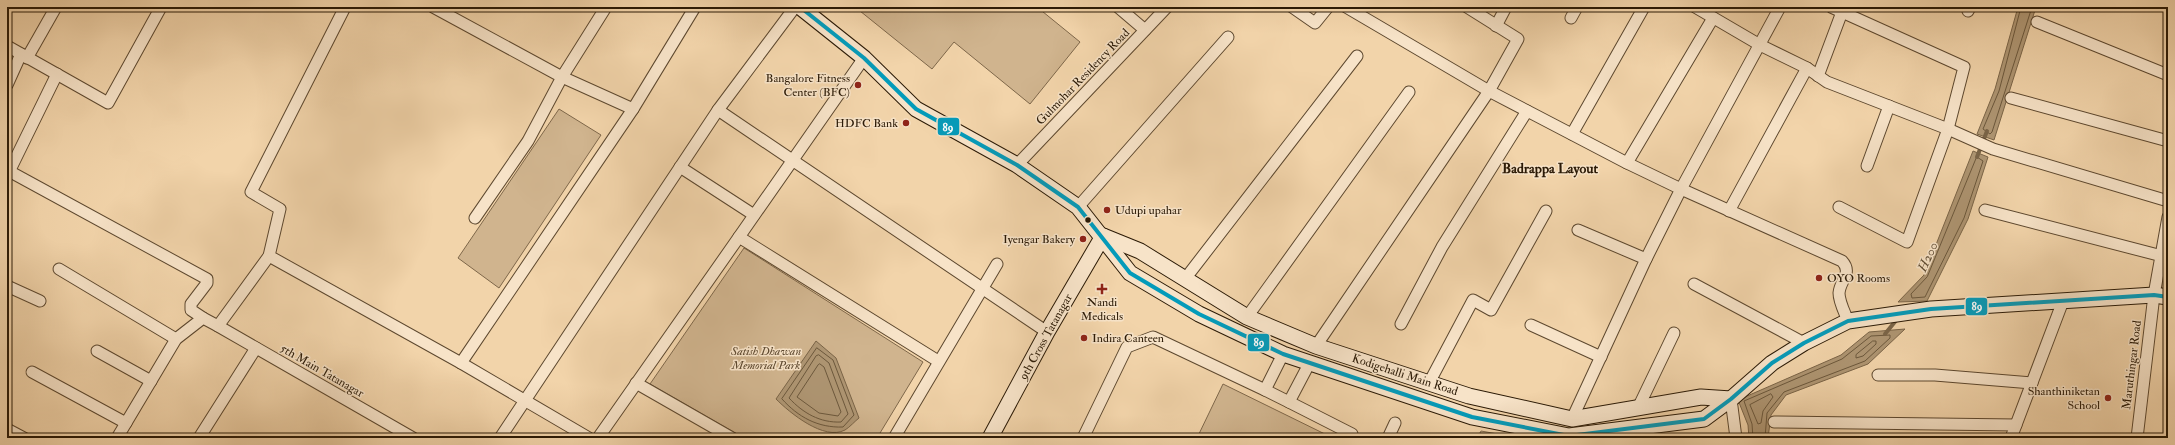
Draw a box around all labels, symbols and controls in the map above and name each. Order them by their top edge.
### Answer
street label: Gulmohar Residency Road [1033,26,1133,128]
place label: Bangalore Fitness Center (BFC) [766,71,850,100]
marker: Bangalore Fitness Center (BFC) [853,80,863,90]
place label: HDFC Bank [835,116,898,131]
line badge: 89 [937,117,960,136]
marker: HDFC Bank [901,118,911,128]
text: 89 [943,121,954,134]
district label: Badrappa Layout [1502,160,1598,178]
place label: Udupi upahar [1115,203,1182,218]
marker: Udupi upahar [1102,205,1112,215]
unlabelled marker [1083,215,1093,225]
place label: Iyengar Bakery [1003,232,1076,247]
marker: Iyengar Bakery [1078,234,1088,244]
water label: H200 [1914,240,1942,275]
place label: OYO Rooms [1827,271,1890,286]
marker: OYO Rooms [1814,273,1824,283]
marker: Nandi Medicals [1097,284,1107,294]
street label: 9th Cross Tatanagar [1016,291,1076,384]
place label: Nandi Medicals [1081,295,1123,324]
line badge: 89 [1965,297,1988,316]
text: 89 [1972,300,1983,313]
street label: Maruthingar Road [2119,320,2145,410]
place label: Indira Canteen [1092,331,1164,346]
marker: Indira Canteen [1079,333,1089,343]
line badge: 89 [1247,333,1270,352]
text: 89 [1254,336,1265,349]
street label: 5th Main Tatanagar [277,341,367,401]
park label: Satish Dhawan Memorial Park [730,344,801,373]
street label: Kodigehalli Main Road [1350,351,1460,399]
place label: Shanthiniketan School [2028,384,2100,413]
marker: Shanthiniketan School [2103,393,2113,403]

